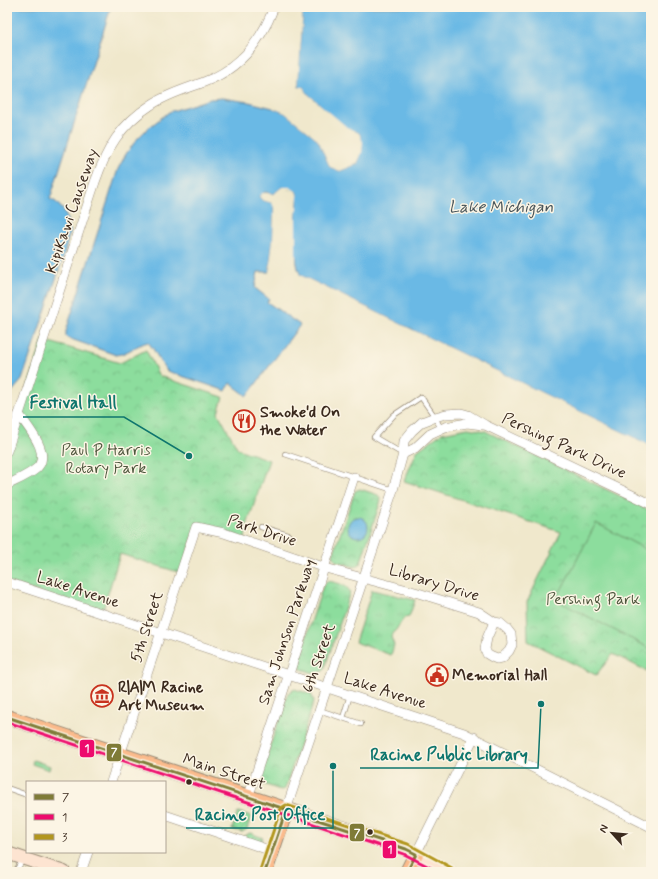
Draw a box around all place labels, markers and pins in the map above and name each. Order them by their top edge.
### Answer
callout: Festival Hall [23,388,124,417]
place label: Smoke'd On the Water [259,402,340,441]
restaurant icon: Smoke'd On the Water [231,408,257,434]
public building icon: Memorial Hall [424,662,450,688]
place label: Memorial Hall [452,665,548,686]
place label: R|A|M Racine Art Museum [118,677,205,716]
museum icon: R|A|M Racine Art Museum [89,683,115,709]
callout: Racine Public Library [360,739,538,768]
unlabelled marker [184,777,194,787]
callout: Racine Post Office [186,799,333,828]
unlabelled marker [365,827,375,837]

